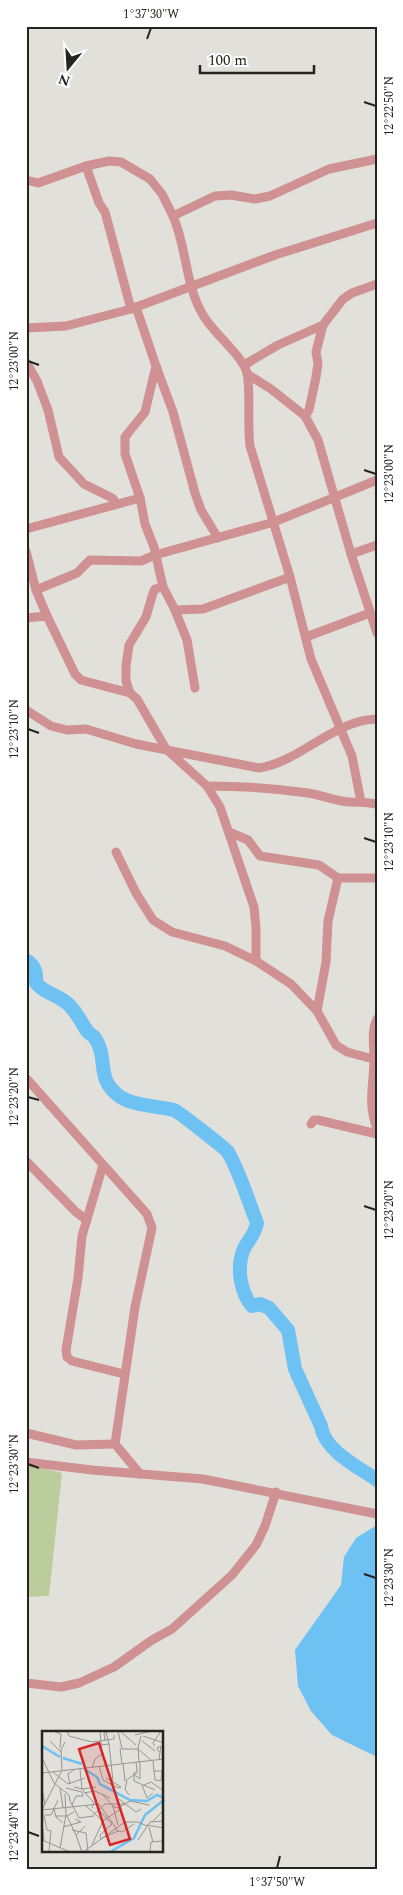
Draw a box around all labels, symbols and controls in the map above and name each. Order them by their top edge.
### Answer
text: 1°37'30"W [123,5,179,24]
north arrow [42,42,92,92]
scale bar [200,42,314,74]
text: 100 m [208,49,247,72]
text: N [55,68,73,92]
text: 12°22'50"N [380,76,399,136]
text: 12°23'00"N [5,331,24,391]
text: 12°23'00"N [380,444,399,504]
text: 12°23'10"N [5,699,24,759]
text: 12°23'10"N [380,812,399,872]
text: 12°23'20"N [5,1067,24,1127]
text: 12°23'20"N [380,1180,399,1240]
text: 12°23'30"N [5,1434,24,1494]
text: 12°23'30"N [380,1548,399,1608]
inset map [42,1731,164,1852]
text: 12°23'40"N [5,1802,24,1862]
text: 1°37'50"W [249,1873,305,1892]

